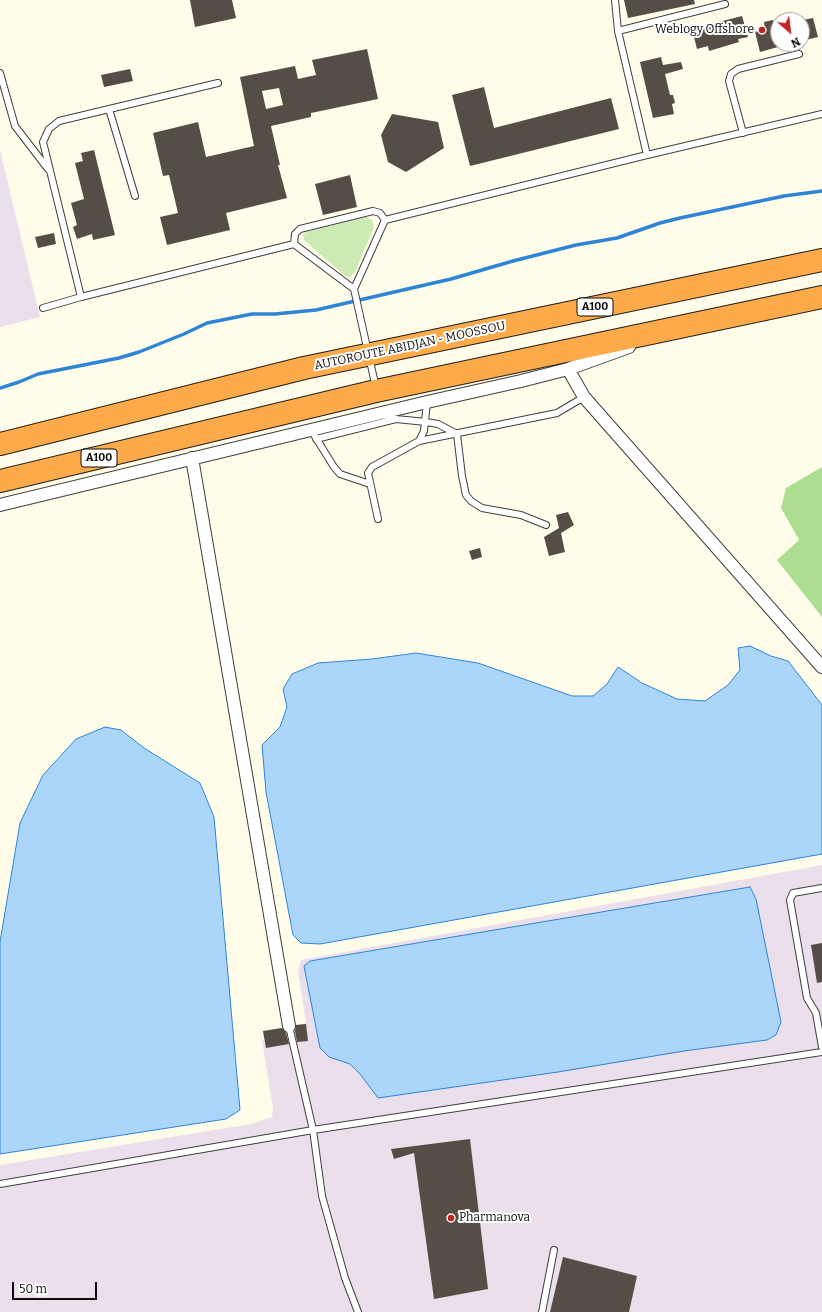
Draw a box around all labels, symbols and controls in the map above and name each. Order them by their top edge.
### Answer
north arrow [770,12,810,52]
place label: Weblogy Offshore [655,23,754,37]
marker: Weblogy Offshore [757,25,767,35]
text: N [789,34,802,50]
road number: A100 [577,298,613,316]
street label: AUTOROUTE ABIDJAN - MOOSSOU [313,319,507,373]
road number: A100 [81,449,117,467]
place label: Pharmanova [459,1211,530,1225]
marker: Pharmanova [446,1213,456,1223]
scale bar [14,1274,99,1300]
text: 50 m [19,1282,47,1296]

